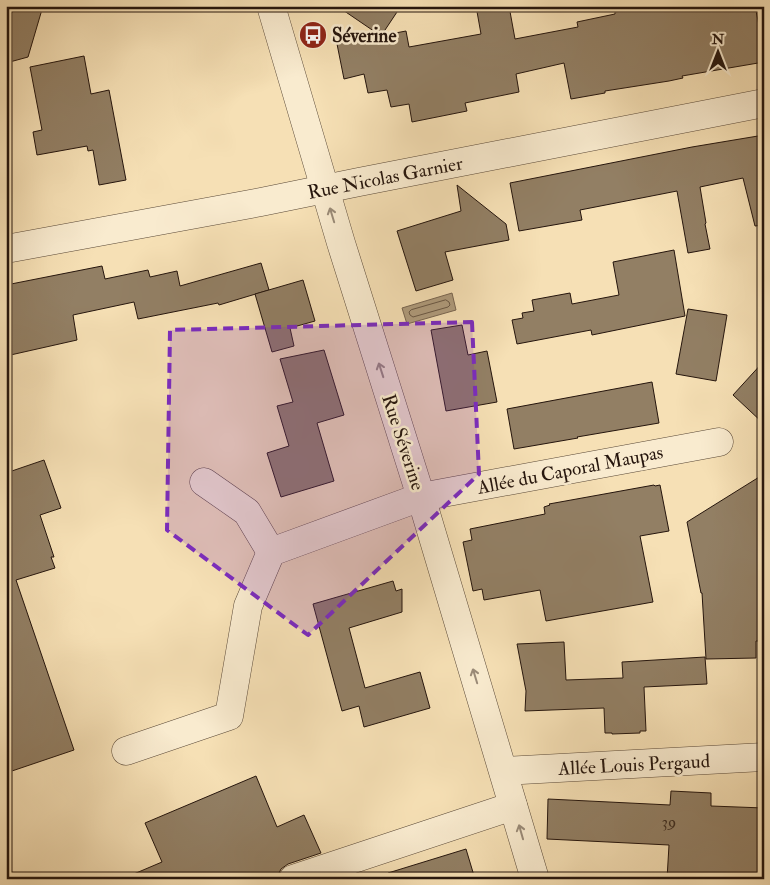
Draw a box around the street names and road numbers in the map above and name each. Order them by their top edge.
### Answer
street label: Rue Nicolas Garnier [306,151,465,205]
street label: Rue Séverine [376,391,430,493]
street label: Allée du Caporal Maupas [474,440,665,501]
street label: Allée Louis Pergaud [557,749,711,781]

